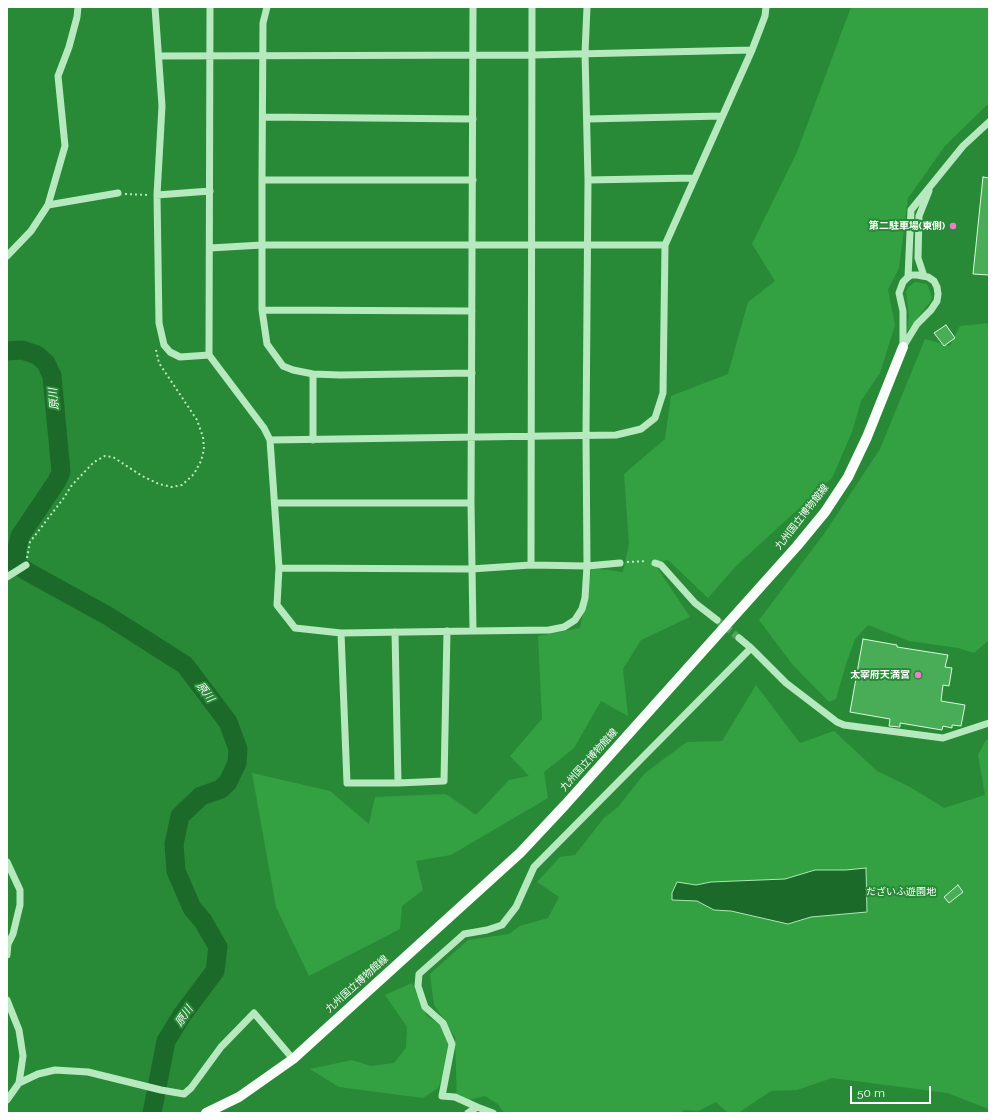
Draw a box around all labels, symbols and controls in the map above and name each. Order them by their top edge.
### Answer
place label: 第二駐車場(東側) [869,220,945,232]
marker: 第二駐車場(東側) [948,221,958,231]
water label: 原川 [46,387,62,411]
street label: 九州国立博物館線 [773,482,831,552]
place label: 太宰府天満宮 [850,669,910,681]
marker: 太宰府天満宮 [913,670,923,680]
water label: 原川 [193,679,217,705]
street label: 九州国立博物館線 [558,726,620,794]
park label: だざいふ遊園地 [866,886,936,898]
street label: 九州国立博物館線 [323,953,391,1015]
water label: 原川 [172,1003,196,1029]
scale bar [852,1078,933,1104]
text: 50 m [857,1086,885,1100]

